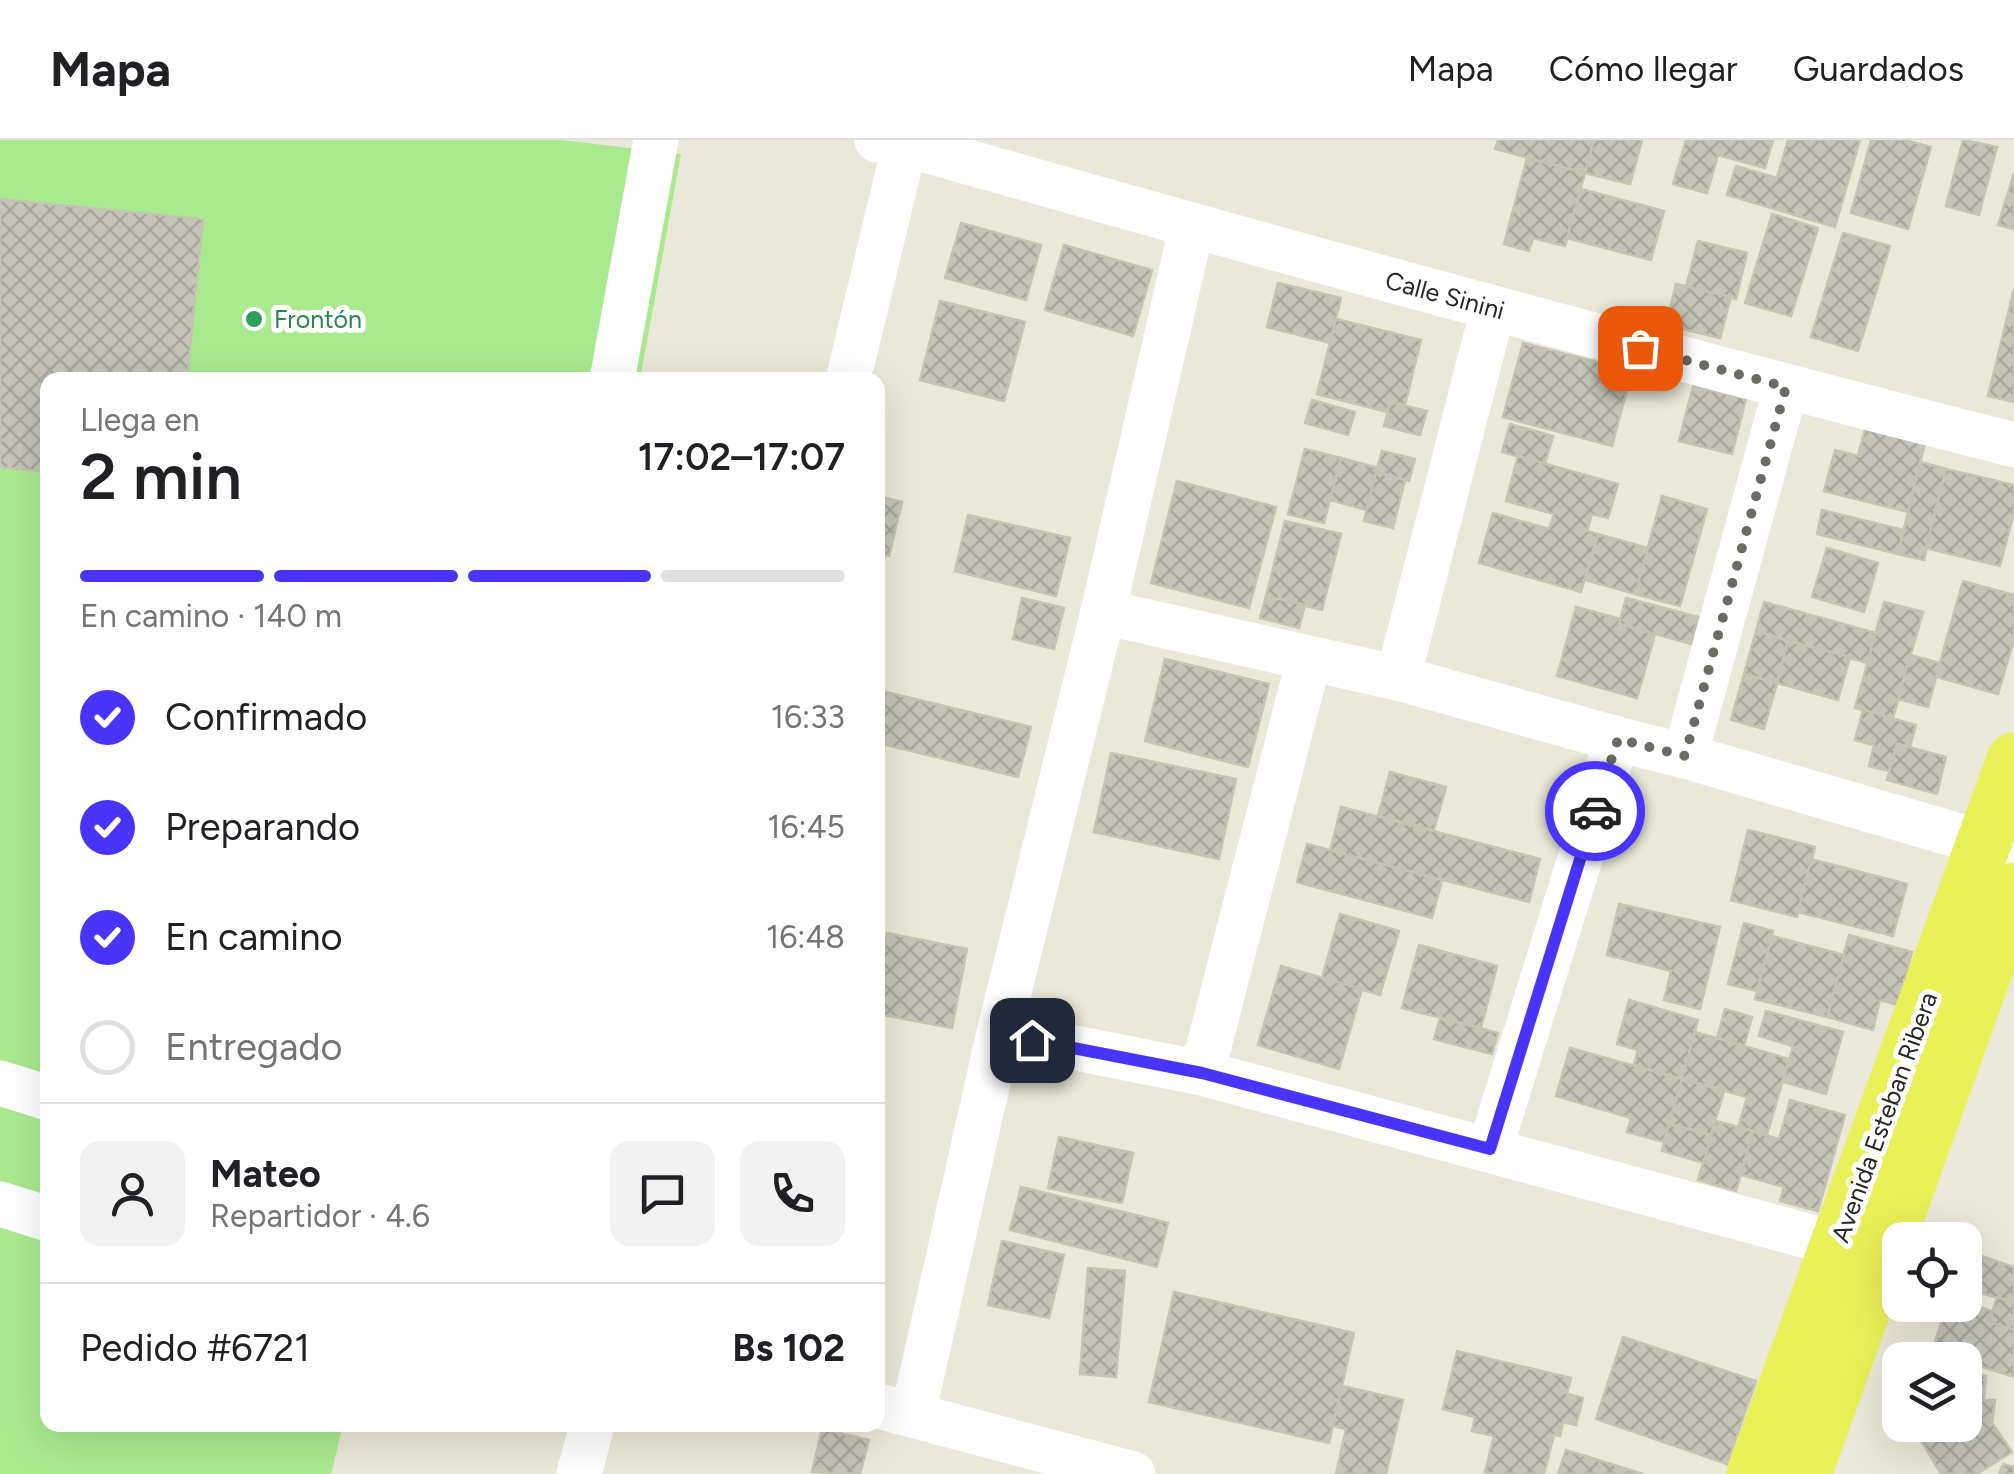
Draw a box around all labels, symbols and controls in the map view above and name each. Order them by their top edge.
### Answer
text: Mapa [50,40,171,98]
text: Mapa [1408,48,1494,90]
text: Cómo llegar [1549,48,1738,90]
text: Guardados [1793,48,1964,90]
street label: Calle Sinini [1382,265,1508,325]
place label: Frontón [274,304,362,334]
pin [1598,306,1683,391]
marker: Frontón [243,308,265,330]
icon: bag [1613,321,1668,376]
text: Llega en [80,401,200,439]
text: 17:02–17:07 [638,434,845,480]
text: 2 min [80,437,242,515]
text: En camino · 140 m [80,597,342,635]
icon: check [80,690,135,745]
text: Confirmado [165,694,367,740]
text: 16:33 [771,698,845,736]
courier [1545,761,1645,861]
icon: car [1568,784,1623,839]
icon: check [80,800,135,855]
text: Preparando [165,804,360,850]
text: 16:45 [767,808,845,846]
icon: check [80,910,135,965]
text: En camino [165,914,342,960]
text: 16:48 [766,918,845,956]
street label: Avenida Esteban Ribera [1825,988,1943,1246]
pin [990,998,1075,1083]
icon: home [1005,1013,1060,1068]
text: Entregado [165,1024,343,1070]
button: person [80,1141,185,1246]
button: chat [610,1141,715,1246]
button: phone [740,1141,845,1246]
text: Mateo [210,1151,321,1197]
text: Repartidor · 4.6 [210,1197,430,1235]
map controls [1882,1222,1982,1442]
button: locate [1882,1222,1982,1322]
text: Pedido #6721 [80,1325,310,1371]
text: Bs 102 [732,1325,845,1371]
button: layers [1882,1342,1982,1442]

